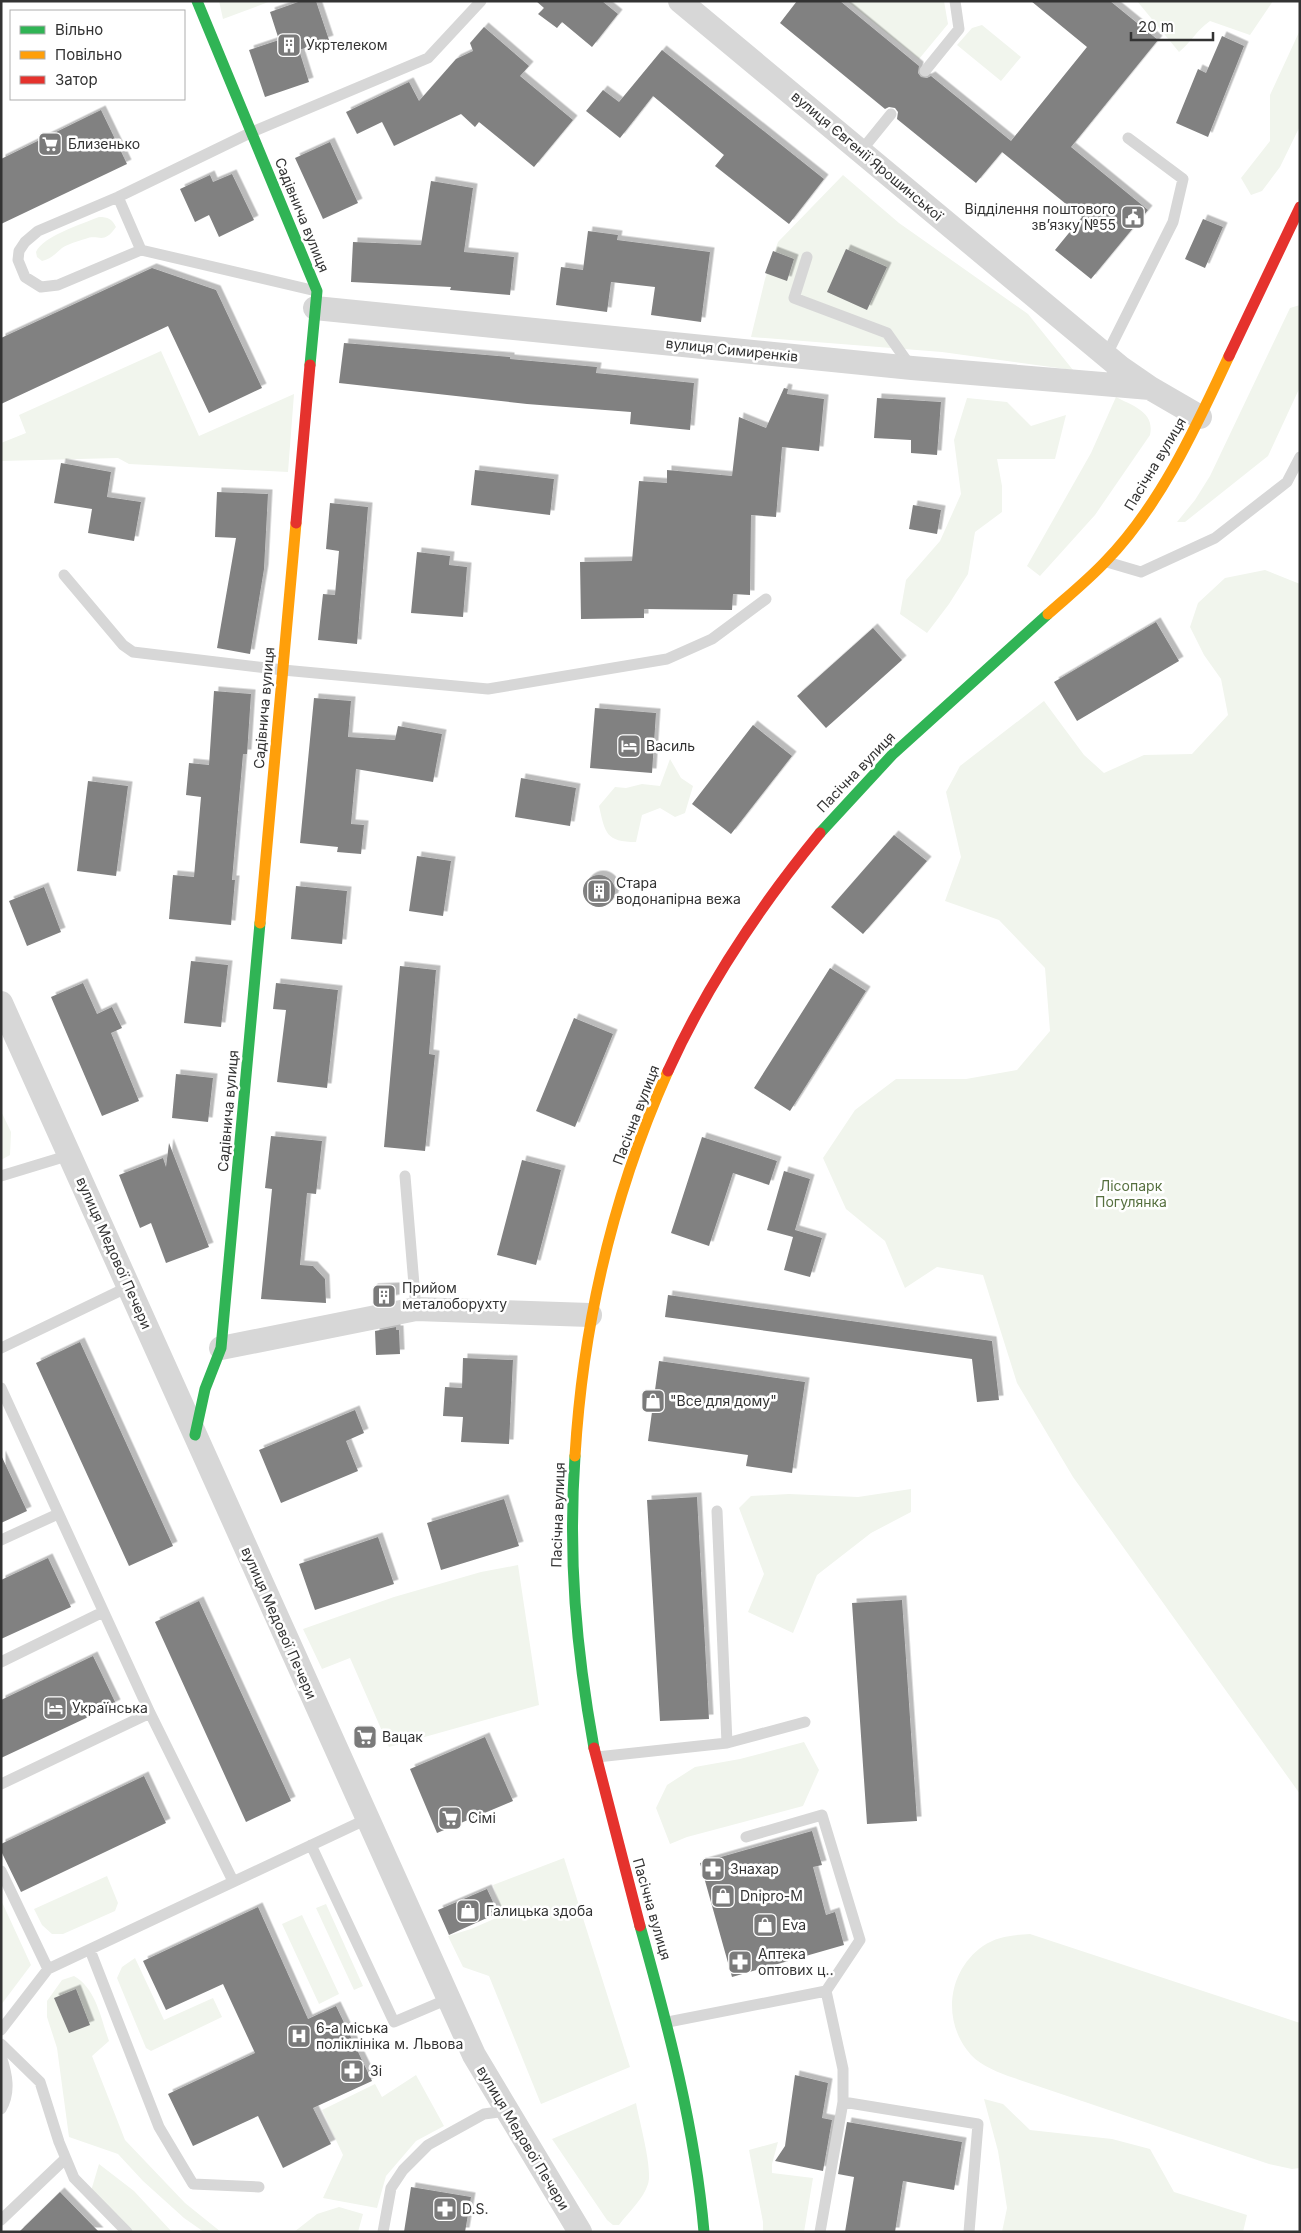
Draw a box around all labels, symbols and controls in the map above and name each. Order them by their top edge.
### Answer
legend [10,10,185,100]
scale bar [1131,10,1214,42]
text: 20 m [1138,17,1174,36]
text: Вільно [55,20,103,39]
building icon: Укртелеком [276,32,302,58]
place label: Укртелеком [306,36,388,53]
text: Повільно [55,45,122,64]
text: Затор [55,70,98,89]
street label: вулиця Євгенії Ярошинської [788,87,947,224]
supermarket icon: Близенько [37,131,63,157]
place label: Близенько [68,135,140,152]
street label: Садівнича вулиця [272,155,333,275]
place label: Відділення поштового зв’язку №55 [965,200,1116,233]
public building icon: Відділення поштового зв’язку №55 [1120,204,1146,230]
street label: вулиця Симиренків [665,334,799,365]
street label: Пасічна вулиця [1120,414,1189,513]
street label: Садівнича вулиця [250,646,277,770]
street label: Пасічна вулиця [813,728,898,815]
hotel icon: Василь [616,733,642,759]
place label: Василь [646,737,695,754]
place label: Стара водонапірна вежа [616,874,741,907]
building icon: Стара водонапірна вежа [586,878,612,904]
street label: Садівнича вулиця [214,1049,241,1173]
street label: Пасічна вулиця [609,1063,662,1167]
street label: вулиця Медової Печери [73,1174,156,1332]
park label: Лісопарк Погулянка [1095,1177,1167,1210]
place label: Прийом металоборухту [402,1279,507,1312]
building icon: Прийом металоборухту [371,1283,397,1309]
shop icon: "Все для дому" [640,1388,666,1414]
place label: "Все для дому" [670,1392,777,1409]
street label: Пасічна вулиця [547,1462,568,1568]
street label: вулиця Медової Печери [238,1544,321,1702]
hotel icon: Українська [42,1695,68,1721]
place label: Українська [72,1699,148,1716]
supermarket icon: Вацак [352,1724,378,1750]
place label: Вацак [382,1728,423,1745]
supermarket icon: Сімі [437,1805,463,1831]
place label: Сімі [468,1809,496,1826]
street label: Пасічна вулиця [630,1856,675,1962]
pharmacy icon: Знахар [700,1856,726,1882]
place label: Знахар [730,1860,779,1877]
shop icon: Dnipro-M [710,1883,736,1909]
place label: Dnipro-M [740,1887,803,1904]
shop icon: Галицька здоба [455,1898,481,1924]
place label: Галицька здоба [486,1902,593,1919]
shop icon: Eva [752,1912,778,1938]
place label: Eva [782,1916,806,1933]
place label: Аптека оптових ц‥ [758,1945,834,1978]
pharmacy icon: Аптека оптових ц‥ [727,1949,753,1975]
place label: 6-а міська поліклініка м. Львова [316,2019,463,2052]
hospital icon: 6-а міська поліклініка м. Львова [286,2023,312,2049]
pharmacy icon: 3і [339,2058,365,2084]
place label: 3і [370,2062,382,2079]
street label: вулиця Медової Печери [474,2063,573,2213]
pharmacy icon: D.S. [432,2196,458,2222]
place label: D.S. [462,2200,489,2217]

